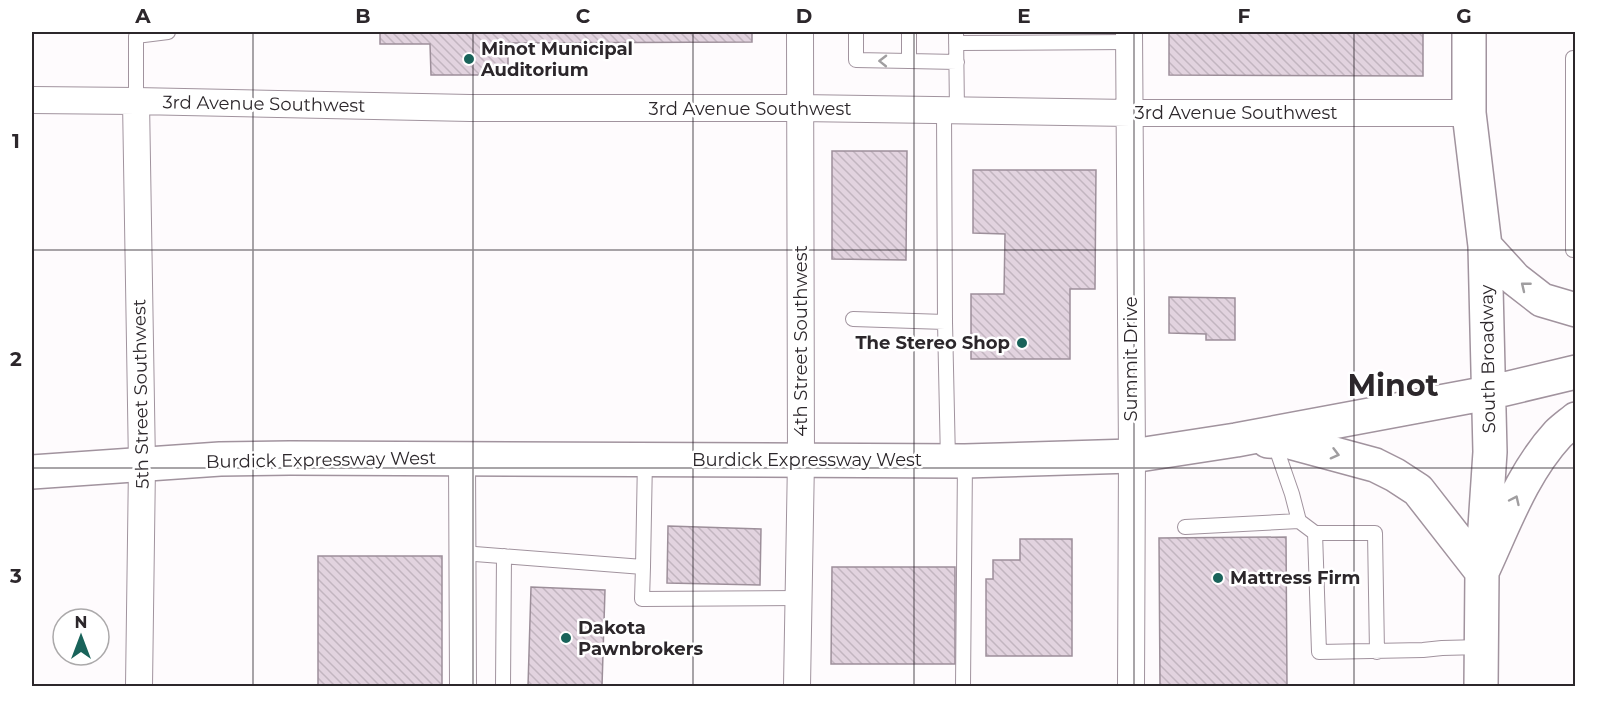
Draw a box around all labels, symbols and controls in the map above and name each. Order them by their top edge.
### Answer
text: A [134,4,151,28]
text: B [355,4,371,28]
text: C [576,4,591,28]
text: D [796,4,812,28]
text: E [1017,4,1031,28]
text: F [1238,4,1251,28]
text: G [1456,4,1472,28]
place label: Minot Municipal Auditorium [480,38,633,81]
marker: Minot Municipal Auditorium [462,52,476,66]
one-way arrow [878,54,887,67]
street label: 3rd Avenue Southwest [162,91,366,117]
street label: 3rd Avenue Southwest [649,98,851,120]
street label: 3rd Avenue Southwest [1135,102,1337,124]
text: 1 [12,129,20,153]
street label: 4th Street Southwest [790,245,812,437]
one-way arrow [1521,283,1532,294]
street label: South Broadway [1476,284,1500,434]
street label: Summit Drive [1120,296,1142,422]
street label: 5th Street Southwest [128,299,154,489]
place label: The Stereo Shop [855,332,1010,354]
marker: The Stereo Shop [1015,336,1029,350]
text: 2 [10,347,22,371]
district label: Minot [1347,367,1439,404]
street label: Burdick Expressway West [206,447,436,473]
one-way arrow [1330,447,1340,460]
street label: Burdick Expressway West [692,449,922,471]
one-way arrow [1508,495,1520,506]
text: 3 [9,564,22,588]
place label: Mattress Firm [1230,567,1360,589]
marker: Mattress Firm [1211,571,1225,585]
north arrow [51,607,111,667]
text: N [75,613,87,632]
place label: Dakota Pawnbrokers [578,617,703,660]
marker: Dakota Pawnbrokers [559,631,573,645]

